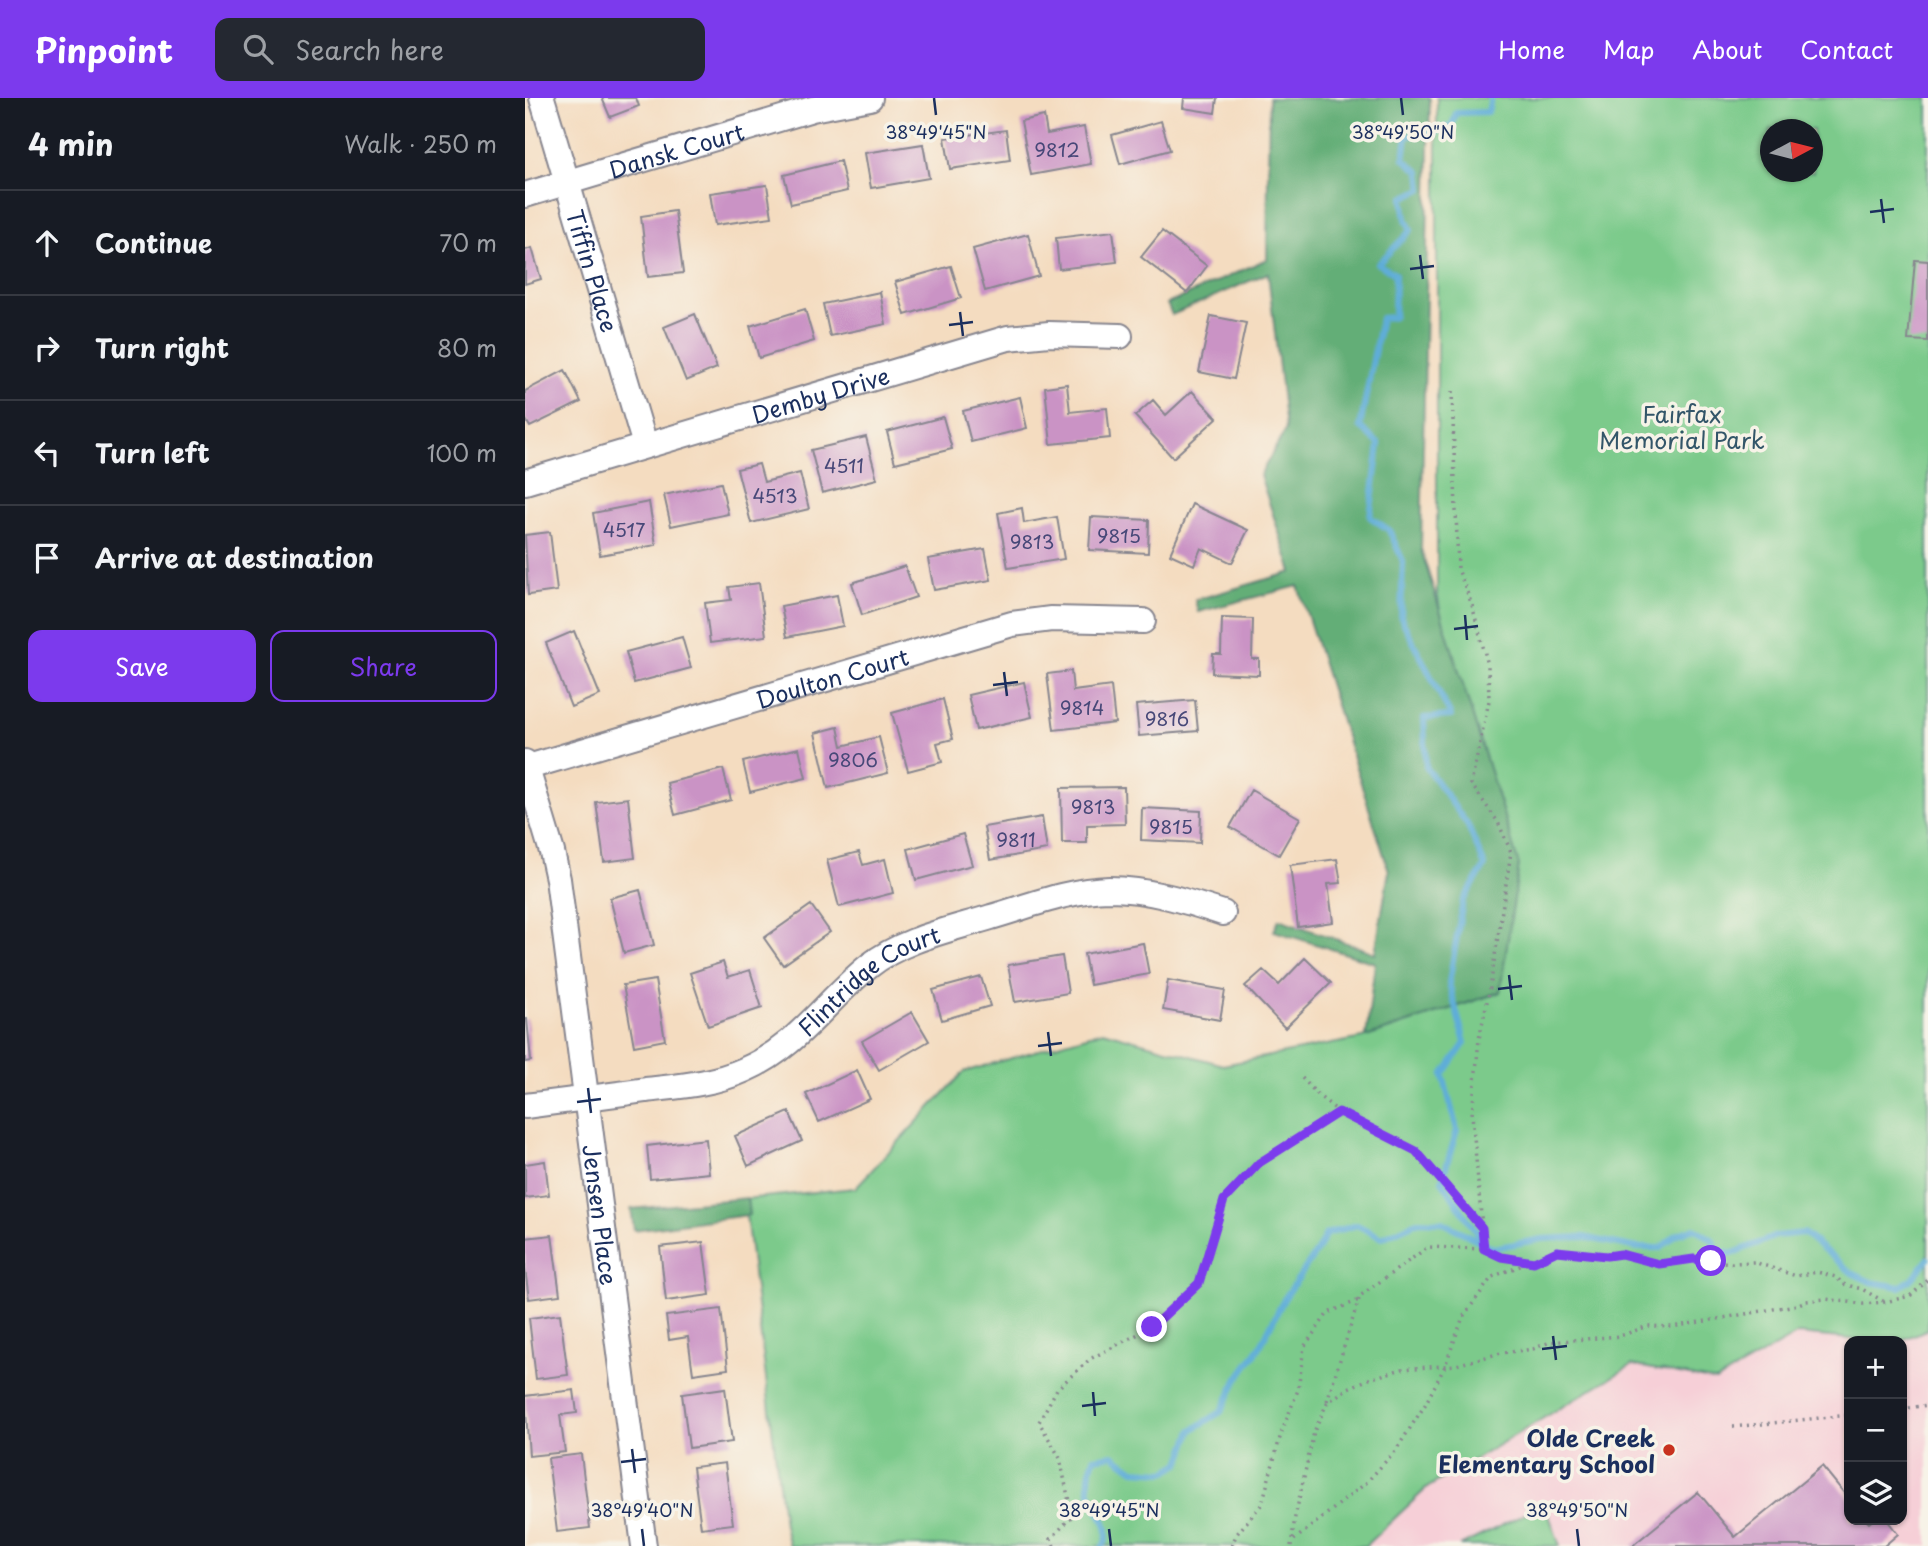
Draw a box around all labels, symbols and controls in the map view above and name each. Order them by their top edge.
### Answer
search box [215,18,705,81]
text: Pinpoint [35,24,173,74]
icon: search [239,30,277,68]
text: Search here [295,30,444,69]
text: Home [1498,31,1565,67]
text: Map [1603,31,1654,67]
text: About [1692,31,1762,67]
text: Contact [1800,31,1893,67]
street label: Dansk Court [604,113,748,186]
text: 38°49'45"N [885,118,987,145]
text: 38°49'50"N [1352,118,1454,145]
north arrow [1760,119,1823,182]
text: 4 min [28,121,114,166]
text: Walk · 250 m [344,126,497,161]
house number: 9812 [1034,135,1080,163]
street label: Tiffin Place [558,205,628,336]
text: Continue [95,223,212,262]
icon: ahead [28,224,66,262]
text: 70 m [439,225,497,260]
text: Turn right [95,328,229,367]
icon: right [28,329,66,367]
text: 80 m [437,330,497,365]
street label: Demby Drive [747,357,893,431]
park label: Fairfax Memorial Park [1599,396,1765,457]
text: Turn left [95,433,210,472]
icon: left [28,434,66,472]
text: 100 m [427,435,497,470]
house number: 4511 [824,451,864,479]
house number: 4513 [753,481,798,509]
house number: 4517 [603,515,645,543]
house number: 9815 [1097,521,1141,549]
house number: 9813 [1010,527,1054,555]
text: Arrive at destination [95,538,374,577]
icon: arrive [28,539,66,577]
button: Save [28,630,256,702]
button: Share [270,630,497,702]
street label: Doulton Court [751,638,913,716]
house number: 9814 [1060,693,1104,721]
house number: 9816 [1145,704,1189,732]
house number: 9806 [828,745,878,773]
house number: 9813 [1071,792,1115,820]
house number: 9815 [1149,812,1193,840]
house number: 9811 [996,825,1036,853]
street label: Flintridge Court [789,916,944,1044]
street label: Jensen Place [575,1142,628,1287]
route start [1695,1245,1726,1276]
route end [1136,1311,1167,1342]
map controls [1844,1336,1907,1525]
button: + [1844,1336,1907,1399]
button: − [1844,1399,1907,1462]
place label: Olde Creek Elementary School [1438,1420,1656,1481]
marker: Olde Creek Elementary School [1661,1442,1677,1458]
button: layers [1844,1462,1907,1525]
text: 38°49'40"N [590,1496,694,1523]
text: 38°49'45"N [1058,1496,1160,1523]
text: 38°49'50"N [1526,1496,1628,1523]

